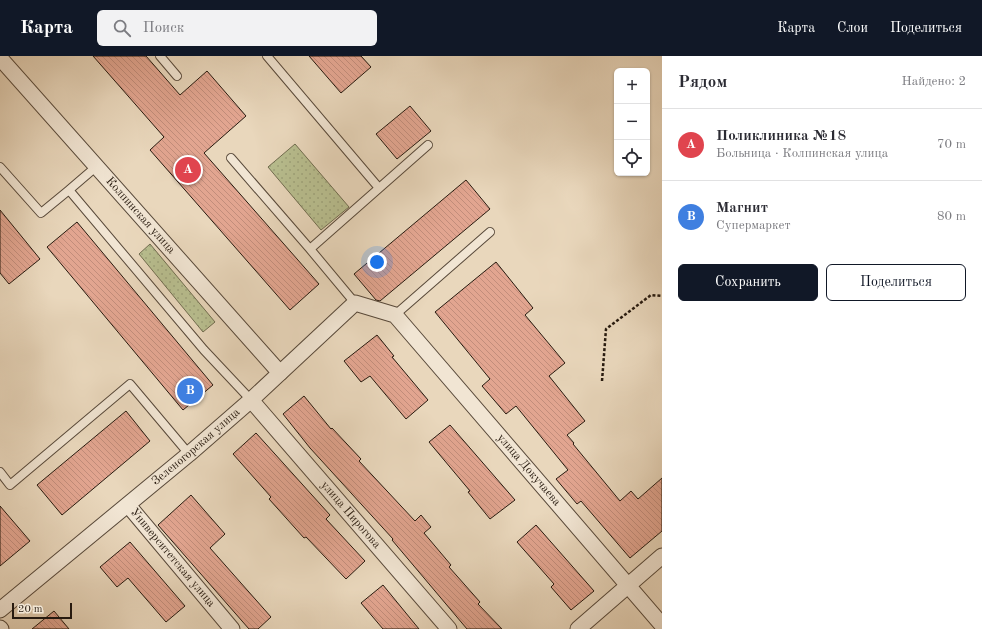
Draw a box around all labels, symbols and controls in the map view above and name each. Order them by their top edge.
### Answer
search box [97,10,377,46]
icon: search [111,17,133,39]
text: Карта [20,19,73,38]
text: Поиск [143,21,184,36]
text: Карта [777,21,815,35]
text: Слои [837,21,868,35]
text: Поделиться [890,21,962,35]
map controls [614,68,650,176]
button: + [614,68,650,104]
text: Рядом [678,74,727,91]
text: Найдено: 2 [902,75,966,88]
button: − [614,104,650,140]
text: Поликлиника №18 [716,129,846,144]
text: A [686,138,696,151]
text: 70 m [937,138,966,151]
button: locate [614,140,650,176]
text: Больница · Колпинская улица [716,147,888,160]
pin: A [175,155,201,185]
street label: Колпинская улица [103,175,177,256]
text: Магнит [716,201,768,216]
text: B [686,210,696,223]
text: 80 m [937,210,966,223]
text: Супермаркет [716,219,791,232]
your location [367,252,387,272]
button: Сохранить [678,264,818,301]
button: Поделиться [826,264,966,301]
pin: B [177,376,203,406]
street label: Зеленогорская улица [150,406,243,488]
street label: улица Докучаева [495,432,563,508]
street label: улица Пирогова [318,479,383,551]
street label: Университетская улица [128,506,217,610]
scale bar [12,601,72,620]
text: 20 m [18,604,43,615]

